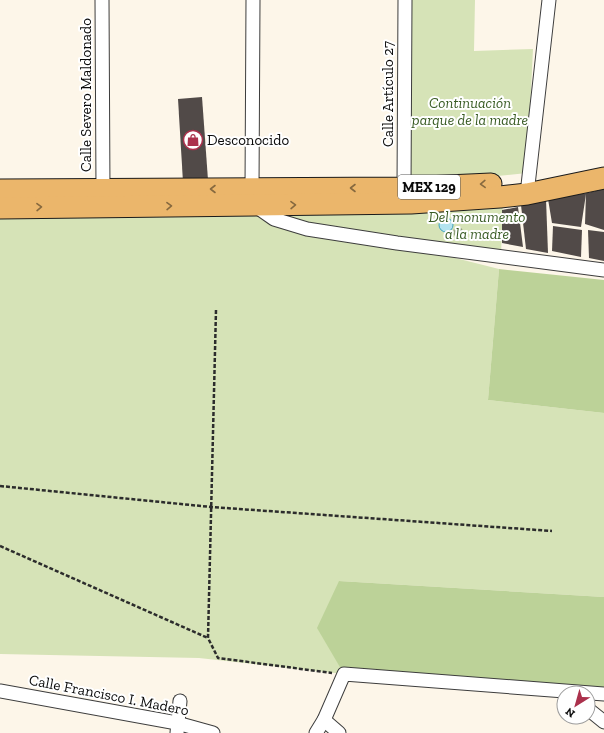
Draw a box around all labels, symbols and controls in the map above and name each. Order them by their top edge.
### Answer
street label: Calle Severo Maldonado [77,18,95,172]
street label: Calle Artículo 27 [379,41,397,147]
park label: Continuación parque de la madre [411,94,528,129]
shop icon: Desconocido [182,129,204,151]
place label: Desconocido [207,131,289,149]
road number: MEX 129 [398,175,460,199]
one-way arrow [480,180,486,189]
one-way arrow [350,184,356,192]
one-way arrow [210,185,216,193]
one-way arrow [290,201,296,209]
one-way arrow [166,202,172,210]
one-way arrow [36,203,42,211]
park label: Del monumento a la madre [429,208,525,243]
street label: Calle Francisco I. Madero [27,671,191,719]
north arrow [556,685,596,725]
text: N [563,704,578,720]

